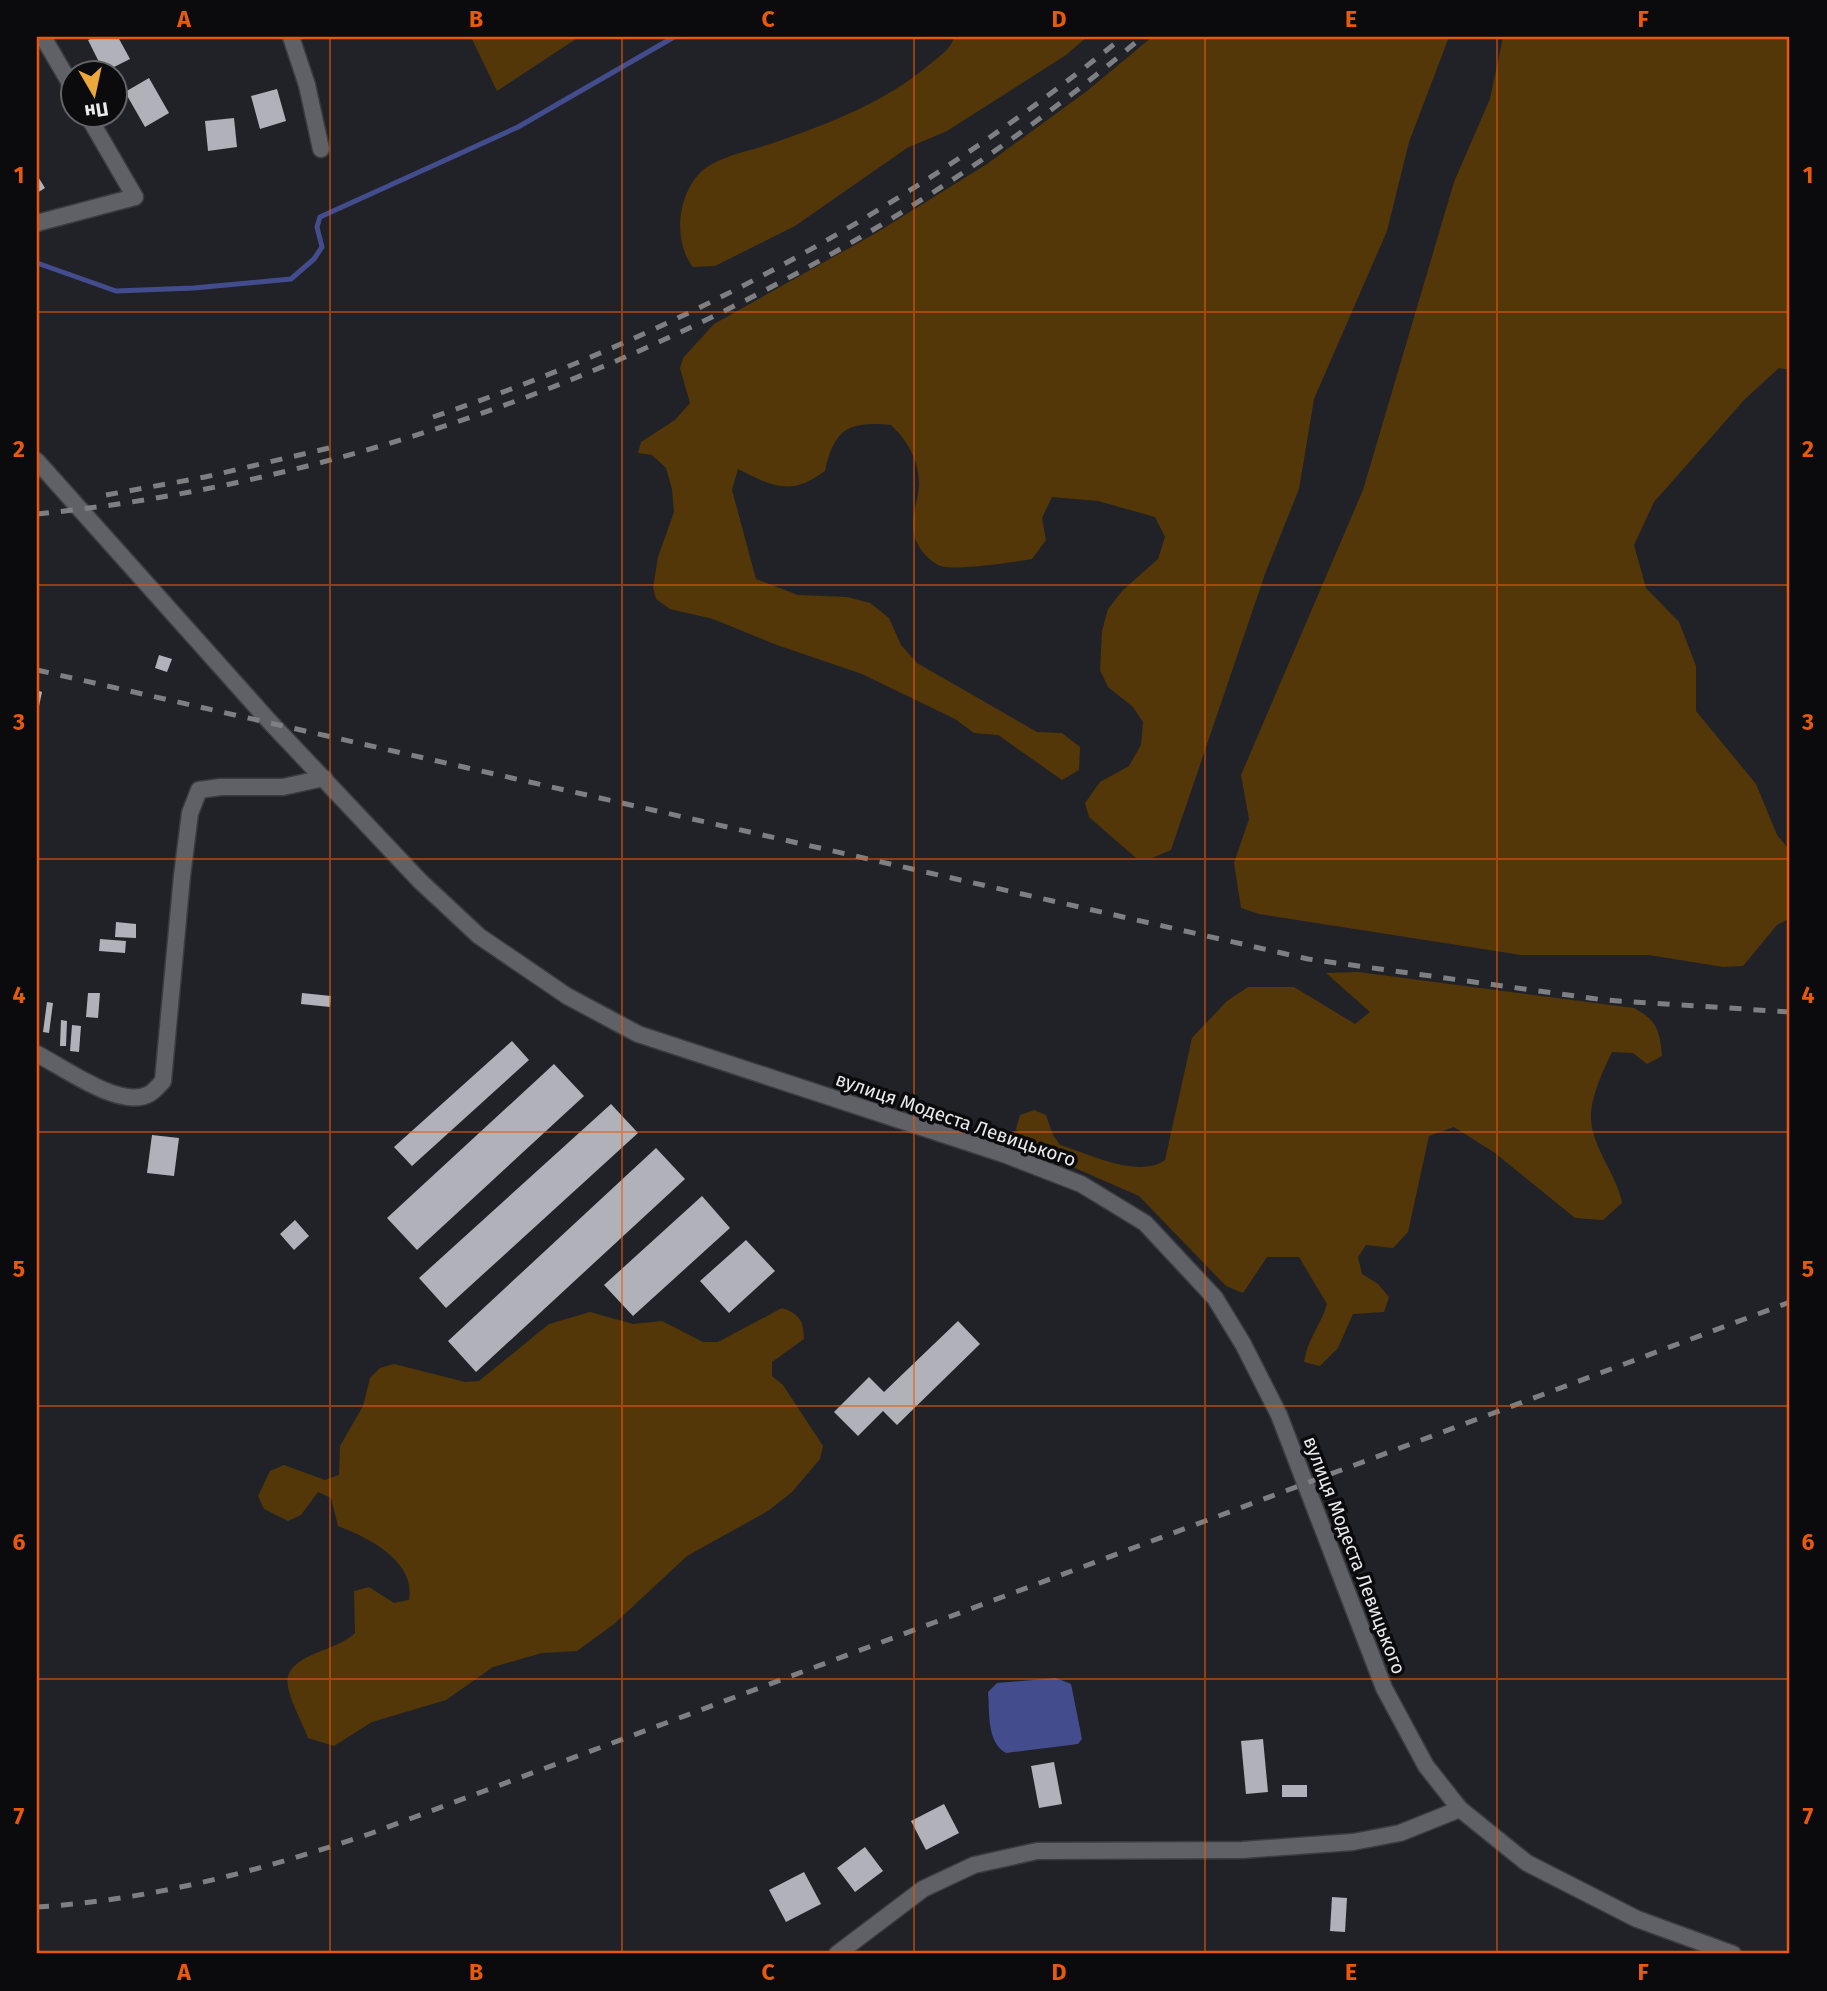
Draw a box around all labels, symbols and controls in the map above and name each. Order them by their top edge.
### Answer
text: A [176,5,191,33]
text: B [469,5,483,33]
text: C [761,5,775,33]
text: D [1052,5,1067,33]
text: E [1345,5,1357,33]
text: F [1637,5,1649,33]
north arrow [60,60,130,130]
text: Пн [83,97,110,124]
text: 1 [14,161,24,189]
text: 1 [1803,161,1813,189]
text: 2 [13,435,25,463]
text: 2 [1802,435,1814,463]
text: 3 [12,708,25,736]
text: 3 [1801,708,1814,736]
text: 4 [13,981,26,1009]
text: 4 [1802,981,1815,1009]
street label: вулиця Модеста Левицького [833,1067,1079,1172]
text: 5 [13,1255,25,1283]
text: 5 [1802,1255,1814,1283]
street label: вулиця Модеста Левицького [1298,1433,1411,1677]
text: 6 [13,1528,26,1556]
text: 6 [1802,1528,1815,1556]
text: 7 [14,1802,25,1830]
text: 7 [1803,1802,1814,1830]
text: A [176,1958,191,1986]
text: B [469,1958,483,1986]
text: C [761,1958,775,1986]
text: D [1052,1958,1067,1986]
text: E [1345,1958,1357,1986]
text: F [1637,1958,1649,1986]

